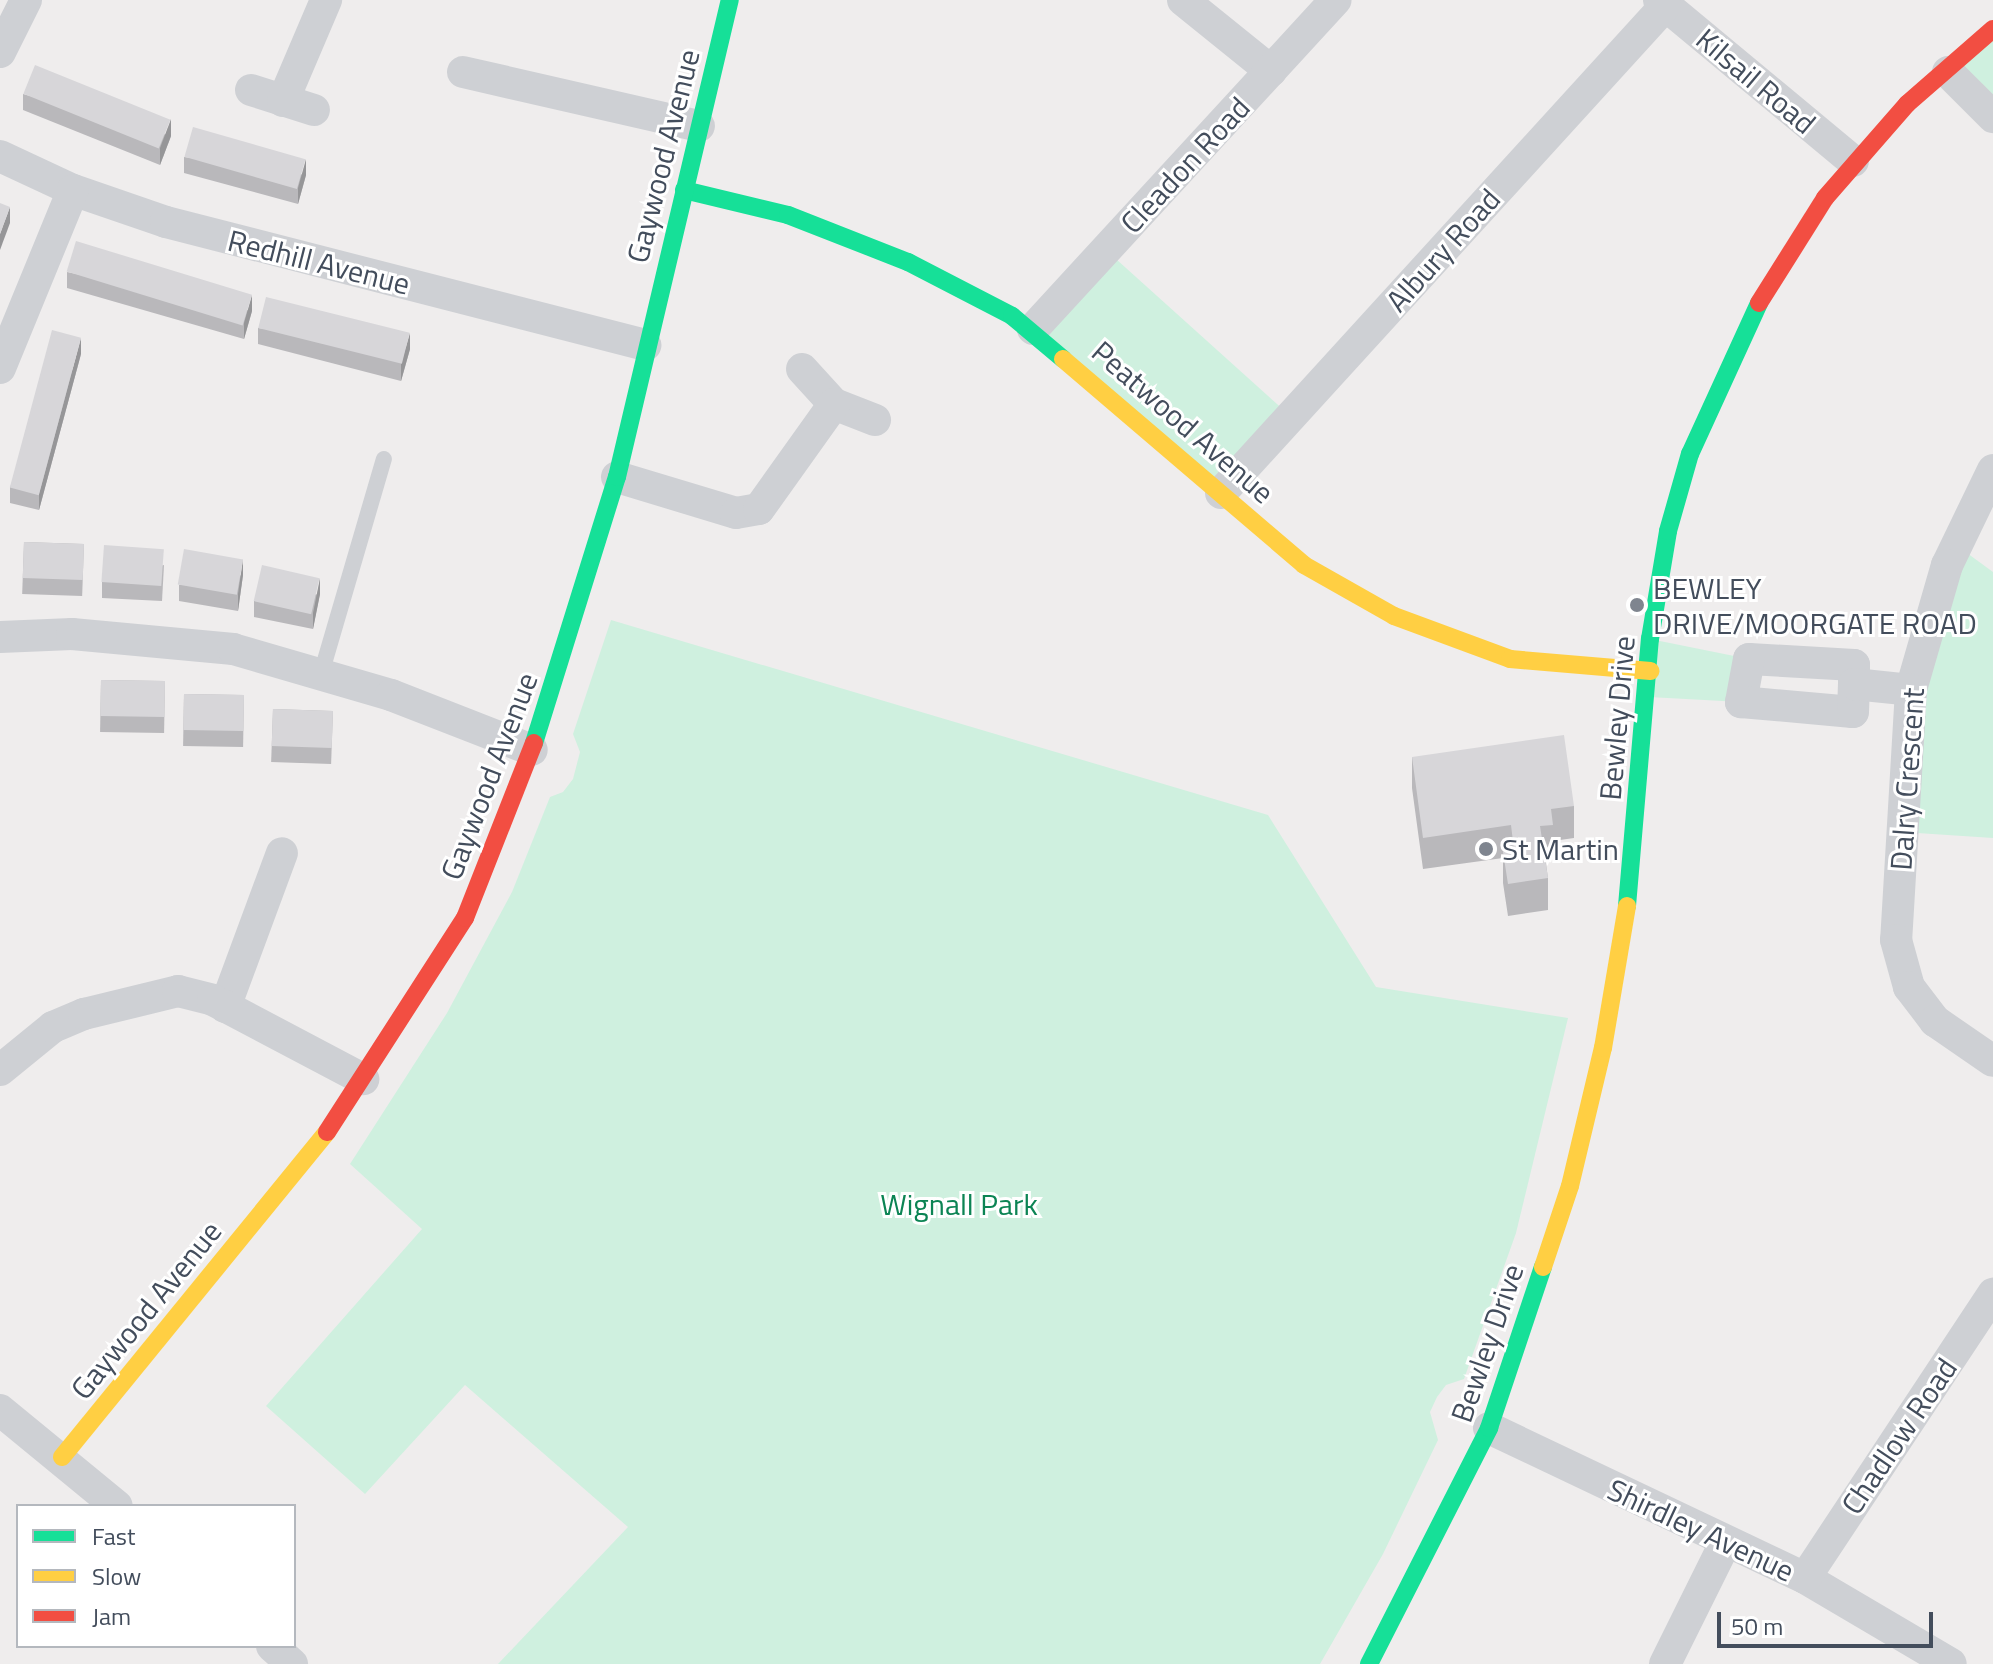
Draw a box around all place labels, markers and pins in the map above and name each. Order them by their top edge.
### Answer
place label: BEWLEY DRIVE/MOORGATE ROAD [1653,570,1977,640]
marker: BEWLEY DRIVE/MOORGATE ROAD [1628,596,1646,614]
place label: St Martin [1502,831,1619,867]
marker: St Martin [1477,840,1495,858]

